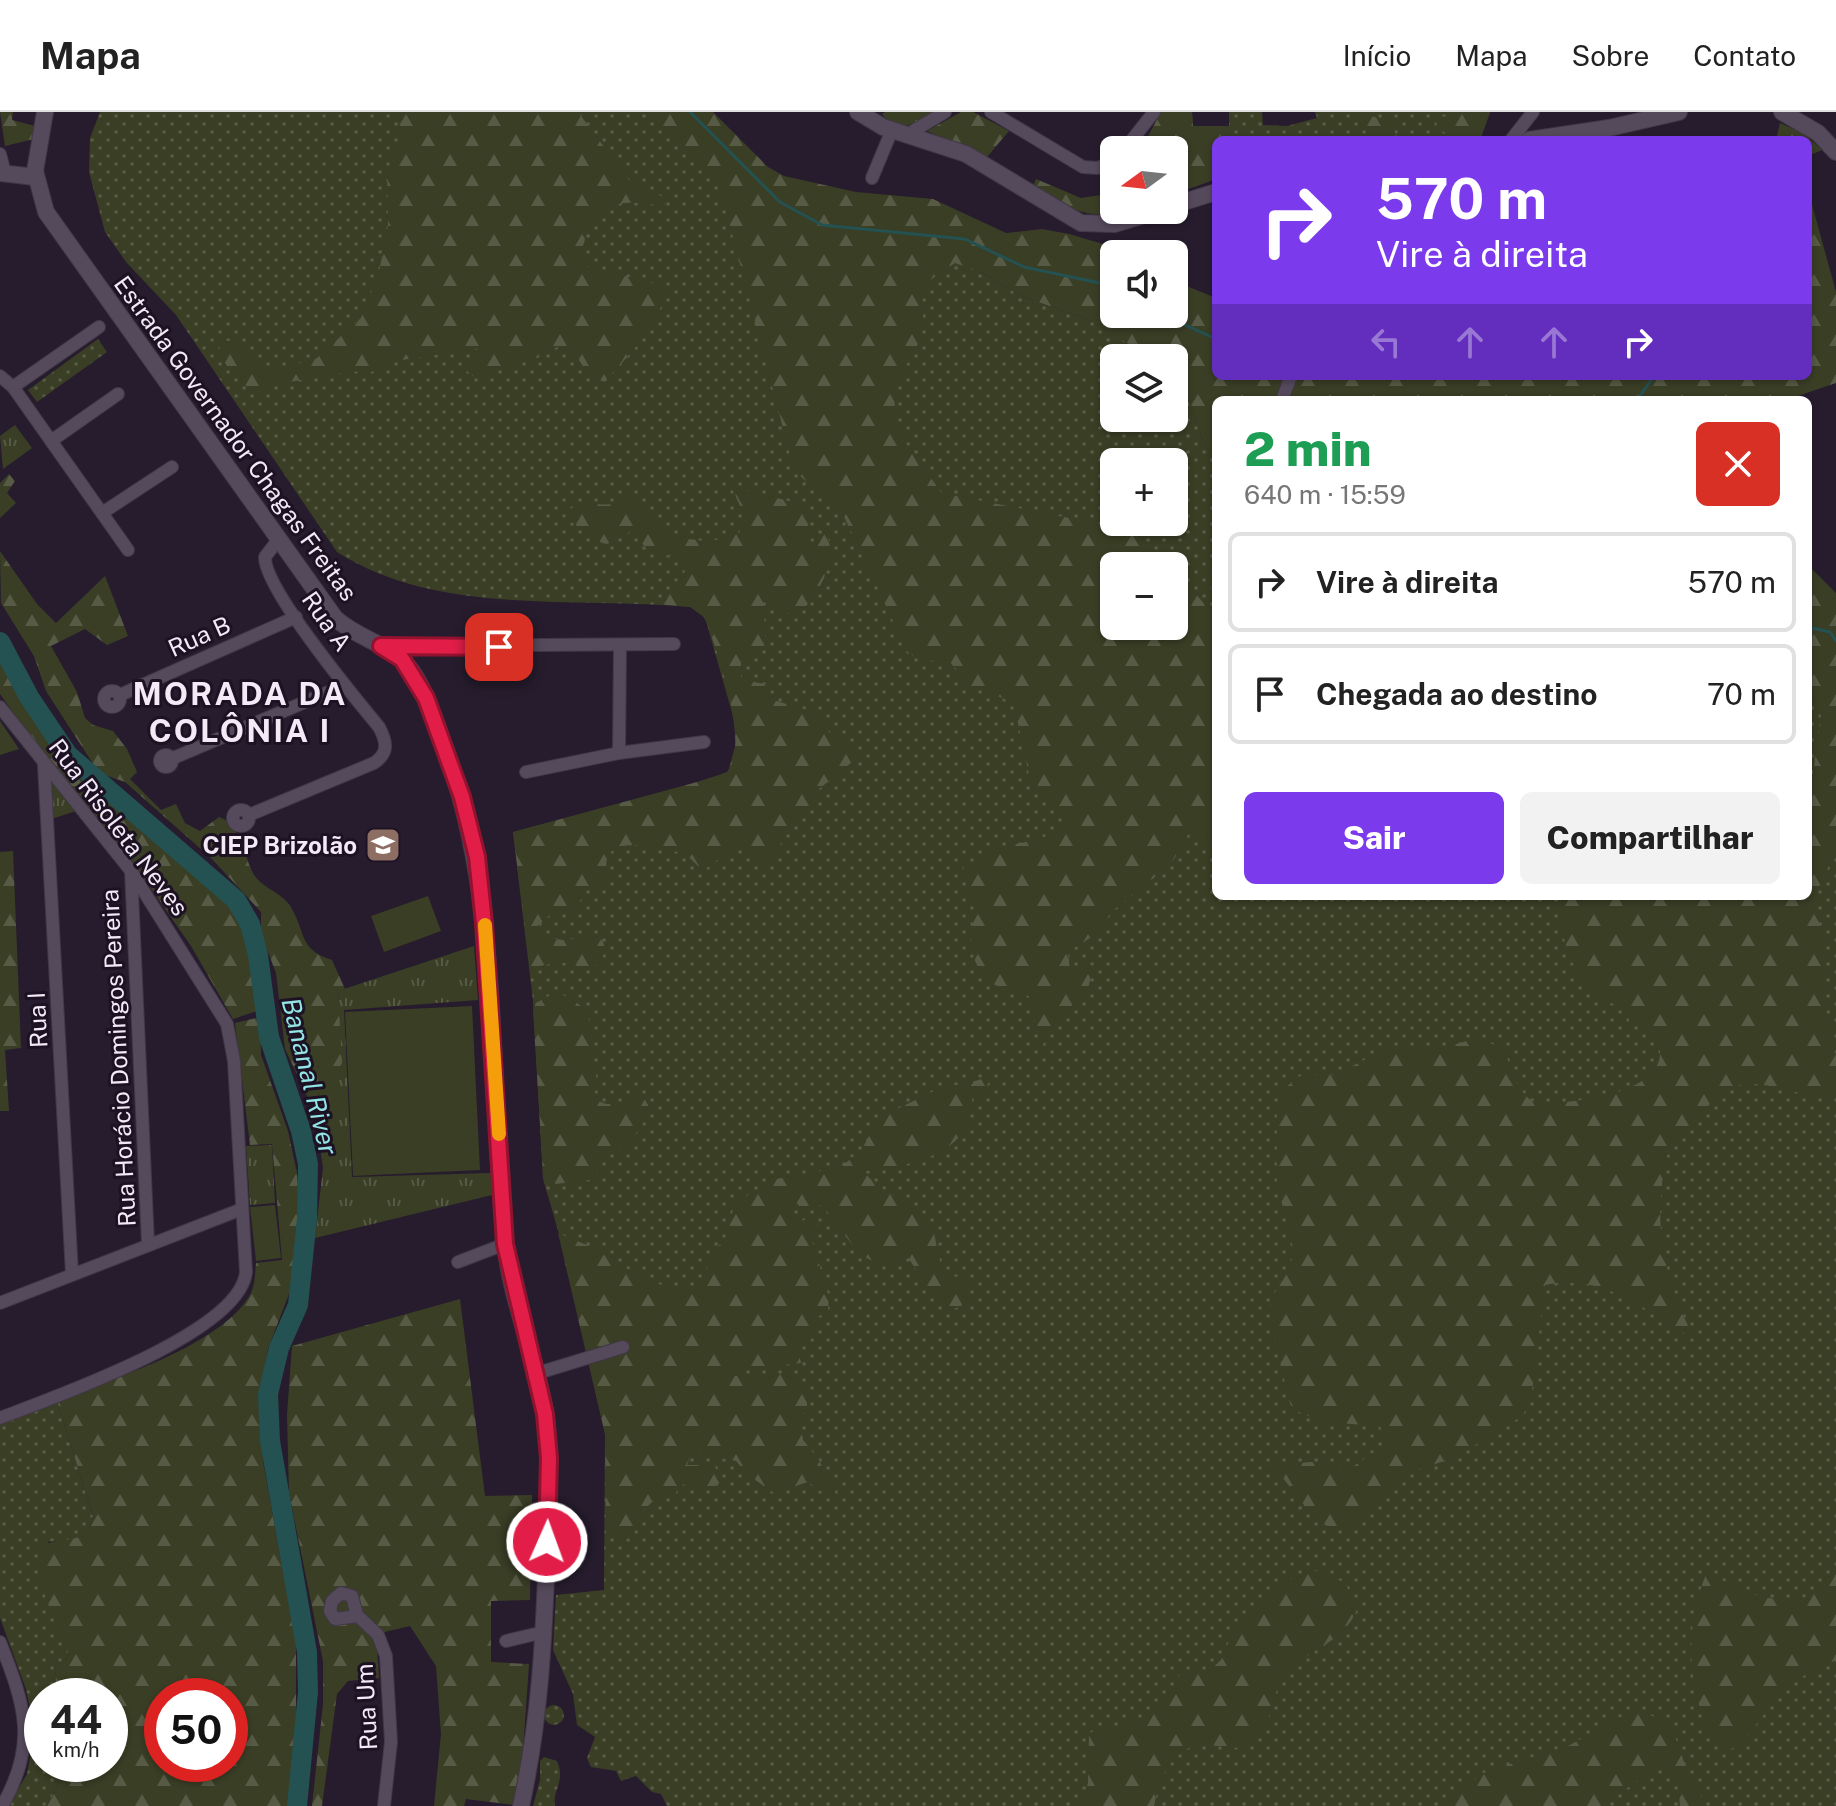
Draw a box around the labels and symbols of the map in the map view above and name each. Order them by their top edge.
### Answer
north arrow [1100,136,1188,224]
street label: Estrada Governador Chagas Freitas [109,270,363,606]
street label: Rua A [297,586,357,656]
street label: Rua B [164,610,234,662]
pin [465,613,533,681]
district label: MORADA DA COLÔNIA I [132,675,348,749]
street label: Rua Risoleta Neves [44,733,194,921]
school or university icon: CIEP Brizolão [364,826,402,864]
place label: CIEP Brizolão [203,831,357,859]
street label: Rua Horácio Domingos Pereira [95,889,141,1227]
street label: Rua I [22,991,52,1049]
water label: Bananal River [276,994,345,1158]
position arrow [505,1500,589,1584]
street label: Rua Um [350,1663,382,1751]
speed limit sign: 50 [144,1678,248,1782]

